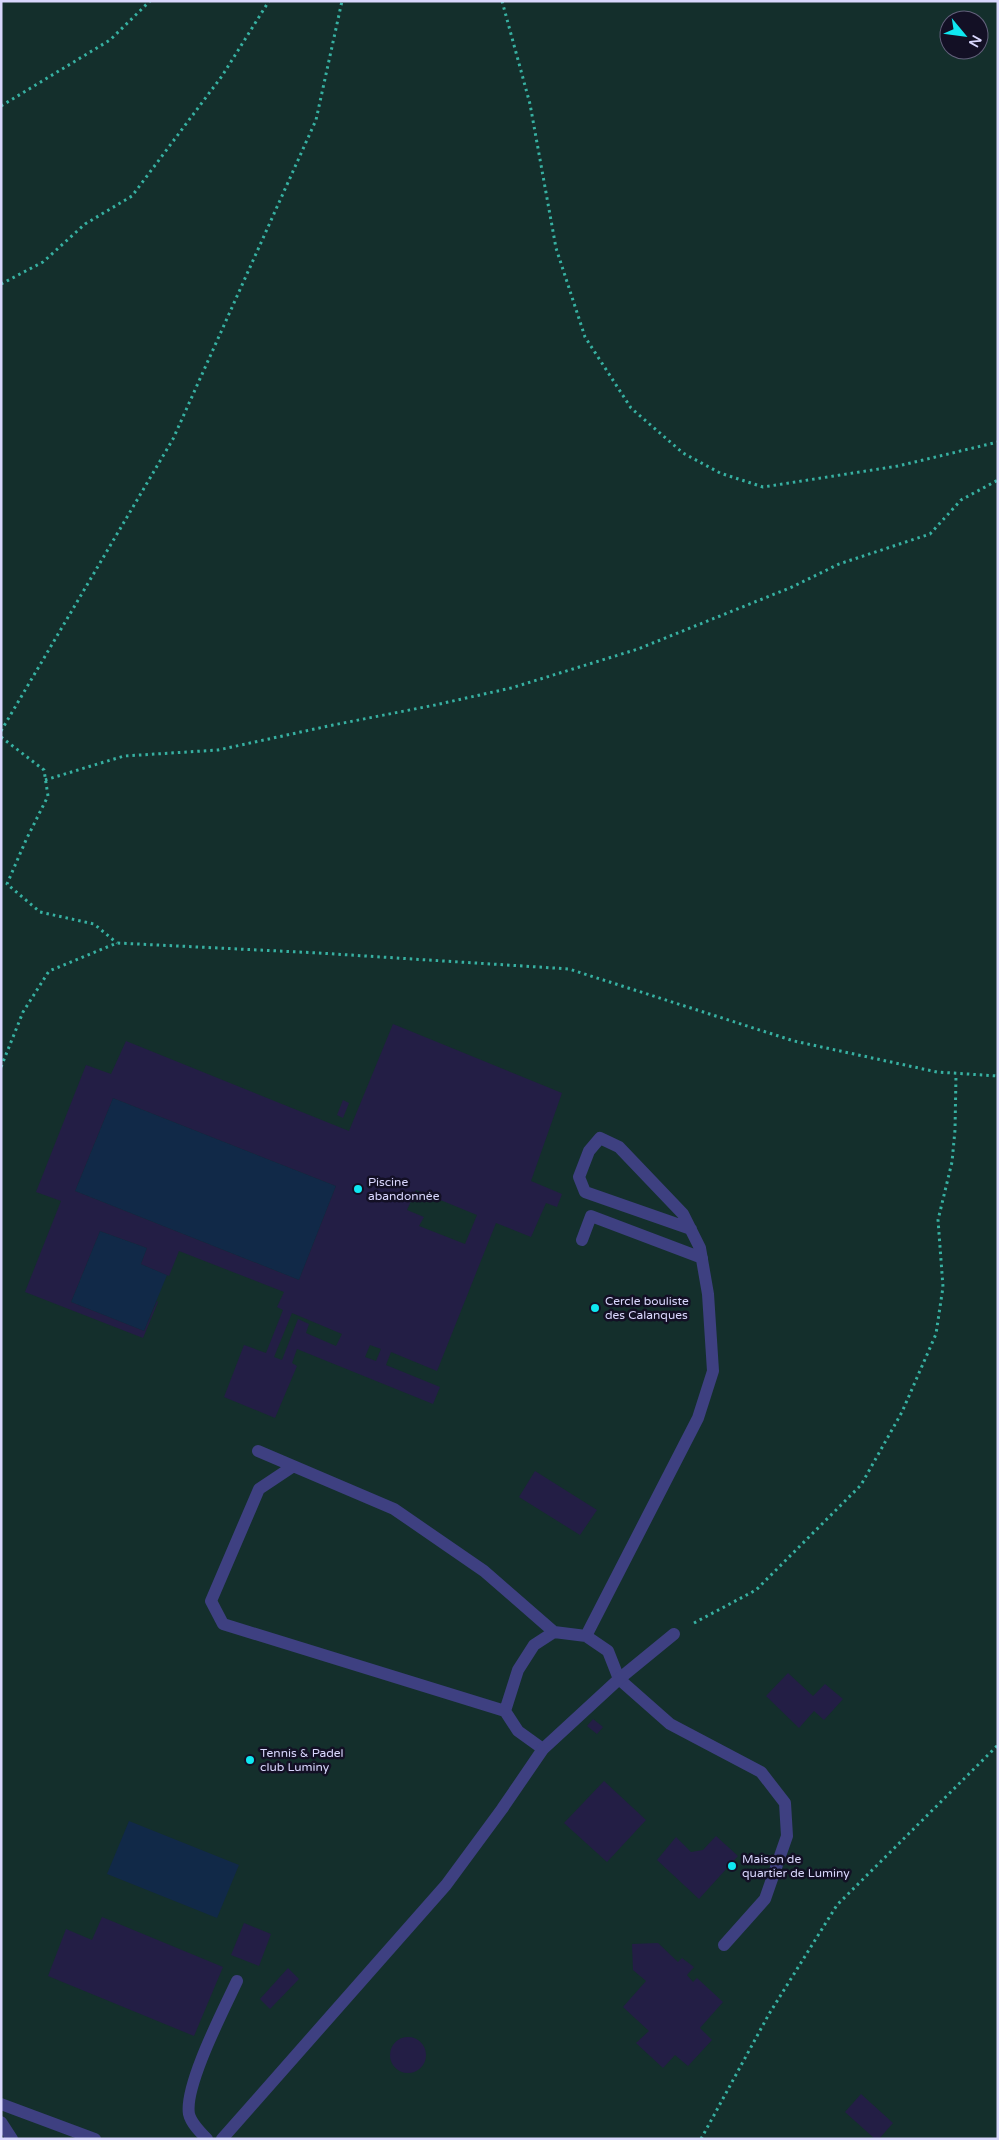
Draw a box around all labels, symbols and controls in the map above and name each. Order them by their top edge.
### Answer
north arrow [939,10,989,60]
text: N [965,32,985,50]
place label: Piscine abandonnée [368,1175,440,1203]
marker: Piscine abandonnée [352,1183,364,1195]
place label: Cercle bouliste des Calanques [605,1294,689,1322]
marker: Cercle bouliste des Calanques [589,1302,601,1314]
place label: Tennis & Padel club Luminy [260,1746,344,1774]
marker: Tennis & Padel club Luminy [244,1754,256,1766]
place label: Maison de quartier de Luminy [742,1852,850,1880]
marker: Maison de quartier de Luminy [726,1860,738,1872]

